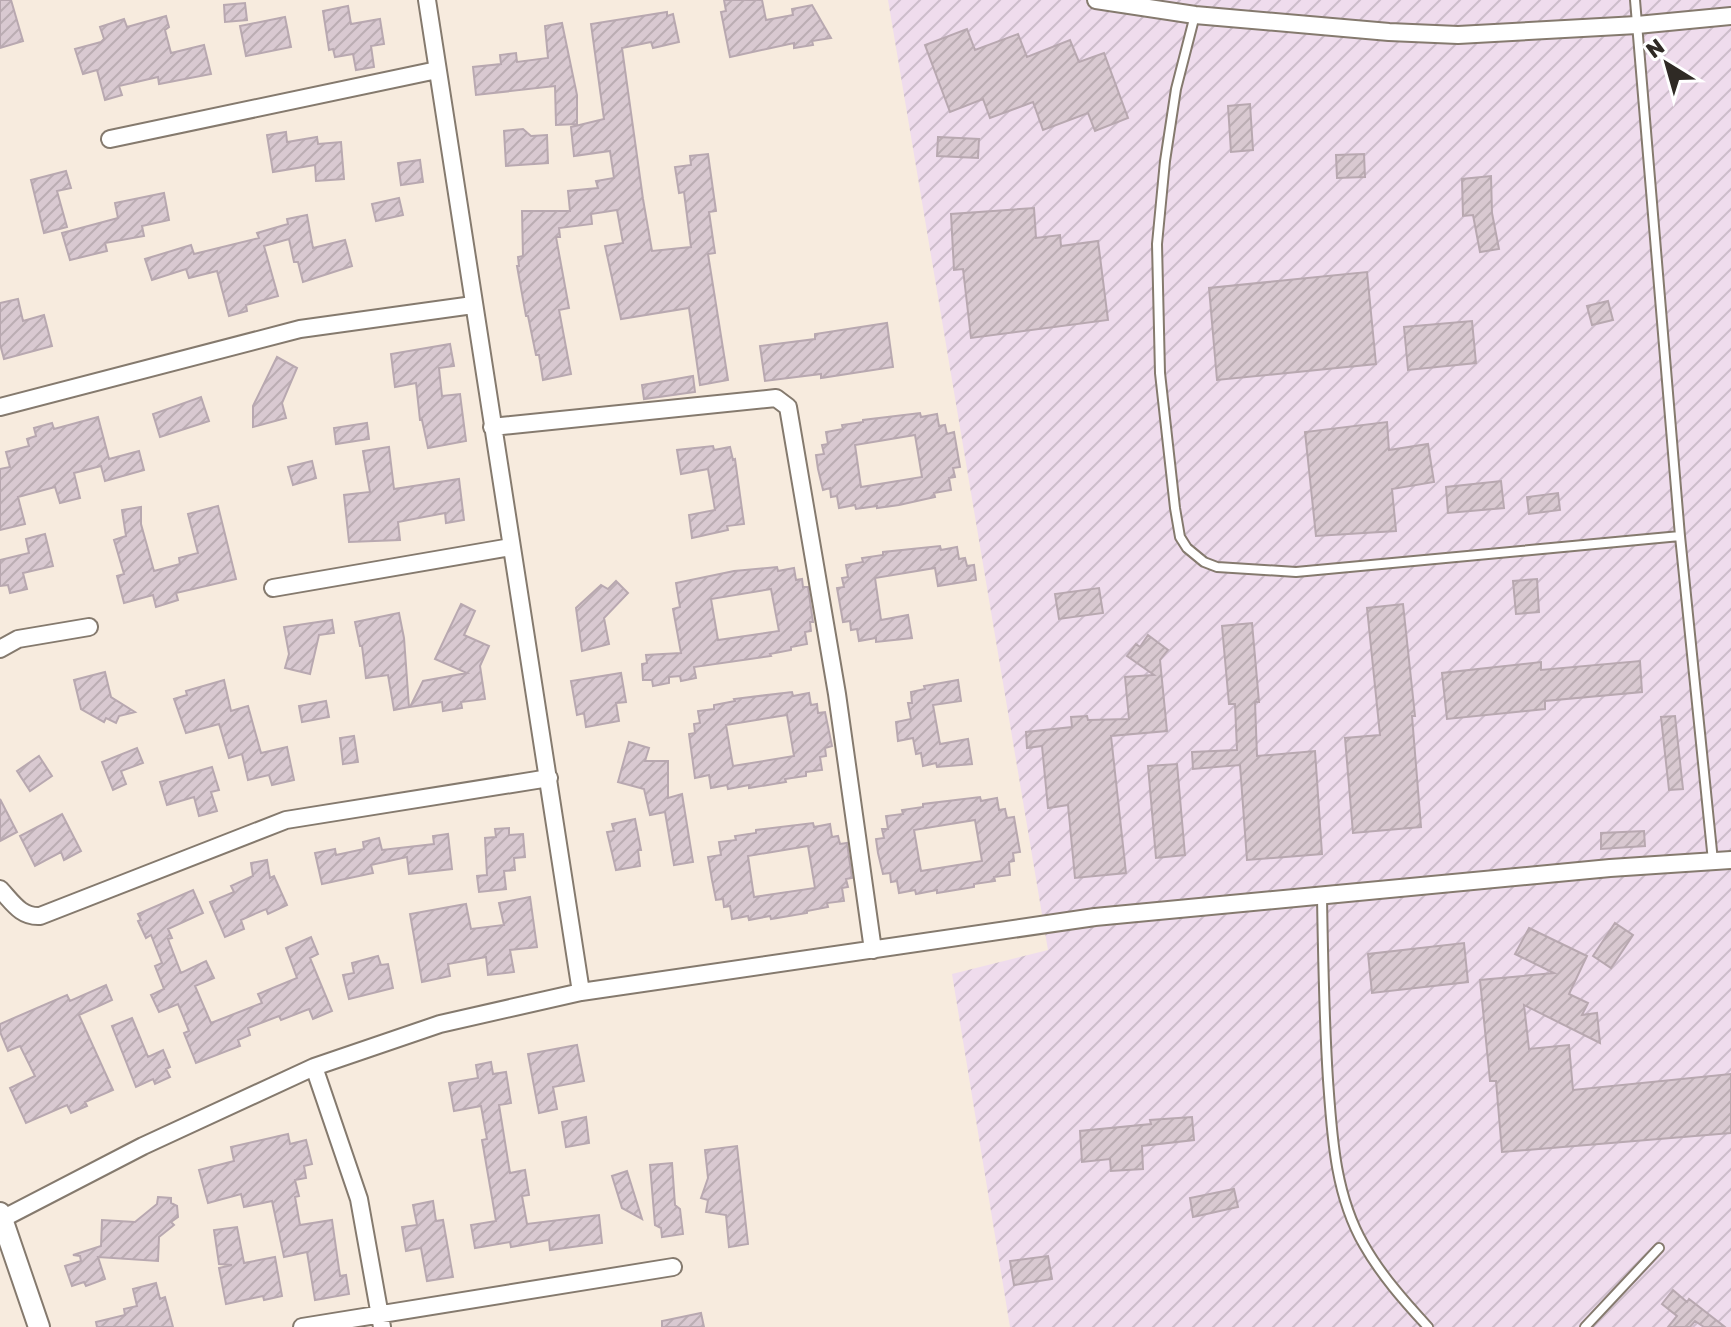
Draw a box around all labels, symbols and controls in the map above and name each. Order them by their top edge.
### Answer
north arrow [1627,24,1707,104]
text: N [1641,33,1670,64]

